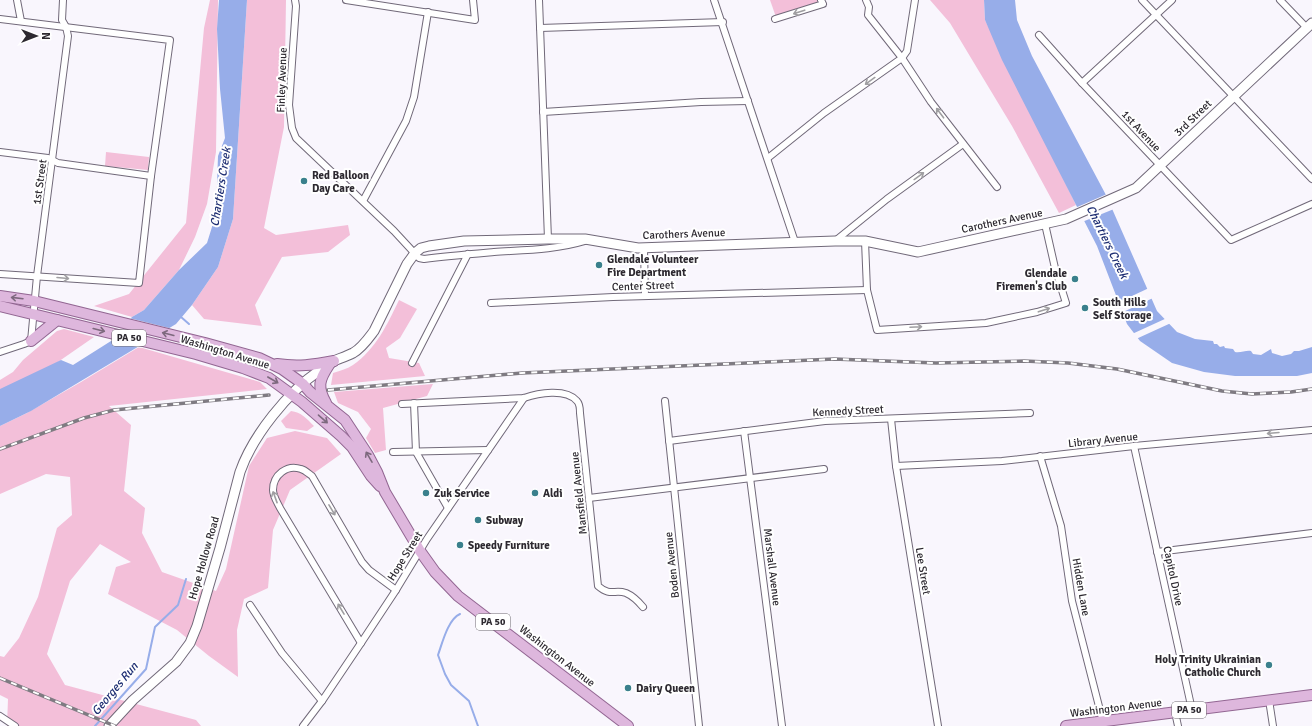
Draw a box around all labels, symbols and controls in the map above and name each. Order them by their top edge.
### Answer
one-way arrow [792,9,805,16]
north arrow [16,16,56,56]
text: N [39,32,52,40]
street label: Finley Avenue [274,47,290,113]
one-way arrow [864,77,875,85]
street label: 3rd Street [1172,97,1214,139]
one-way arrow [936,108,944,119]
street label: 1st Avenue [1119,108,1163,154]
water label: Chartiers Creek [207,145,235,228]
street label: 1st Street [30,158,50,206]
place label: Red Balloon Day Care [312,169,369,195]
one-way arrow [913,172,924,180]
marker: Red Balloon Day Care [299,176,309,186]
water label: Chartiers Creek [1083,203,1132,282]
street label: Carothers Avenue [960,206,1044,236]
street label: Carothers Avenue [642,226,726,242]
place label: Glendale Volunteer Fire Department [607,253,699,279]
marker: Glendale Volunteer Fire Department [594,260,604,270]
place label: Glendale Firemen's Club [996,267,1068,293]
one-way arrow [56,274,69,281]
marker: Glendale Firemen's Club [1070,274,1080,284]
street label: Center Street [612,278,675,294]
one-way arrow [11,295,24,302]
place label: South Hills Self Storage [1093,296,1152,322]
marker: South Hills Self Storage [1080,303,1090,313]
one-way arrow [1038,305,1050,313]
one-way arrow [909,324,922,331]
one-way arrow [92,327,105,335]
one-way arrow [161,329,174,337]
road number: PA 50 [112,330,146,346]
street label: Washington Avenue [179,332,271,372]
one-way arrow [267,377,279,385]
street label: Kennedy Street [812,403,884,419]
one-way arrow [317,414,327,423]
street label: Library Avenue [1067,430,1139,450]
one-way arrow [1267,430,1280,437]
one-way arrow [364,451,372,463]
street label: Mansfield Avenue [568,451,590,535]
place label: Zuk Service [434,487,490,500]
place label: Aldi [543,487,562,500]
marker: Zuk Service [421,488,431,498]
marker: Aldi [530,488,540,498]
one-way arrow [271,491,279,503]
one-way arrow [328,504,336,516]
place label: Subway [486,514,524,527]
street label: Hope Hollow Road [186,515,222,601]
marker: Subway [473,515,483,525]
street label: Marshall Avenue [761,527,783,607]
street label: Hope Street [385,529,425,583]
street label: Boden Avenue [662,531,682,599]
place label: Speedy Furniture [468,539,550,552]
marker: Speedy Furniture [455,540,465,550]
street label: Capitol Drive [1160,545,1186,607]
street label: Lee Street [913,546,933,596]
street label: Hidden Lane [1070,557,1092,617]
one-way arrow [336,603,344,615]
road number: PA 50 [476,614,510,630]
street label: Washington Avenue [517,622,597,690]
place label: Holy Trinity Ukrainian Catholic Church [1155,653,1261,679]
water label: Georges Run [89,659,142,719]
marker: Holy Trinity Ukrainian Catholic Church [1264,660,1274,670]
place label: Dairy Queen [636,682,695,695]
marker: Dairy Queen [623,683,633,693]
street label: Washington Avenue [1069,696,1163,720]
road number: PA 50 [1172,702,1206,718]

